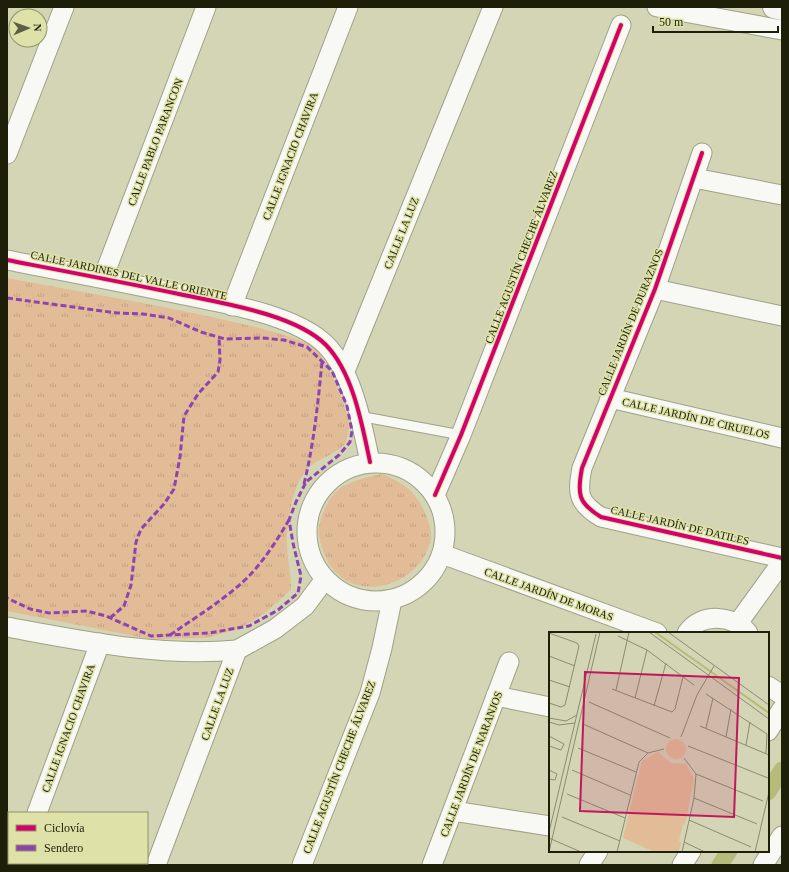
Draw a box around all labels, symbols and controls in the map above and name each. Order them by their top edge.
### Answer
north arrow [8,8,48,48]
scale bar [653,8,778,34]
text: 50 m [659,15,684,29]
text: N [32,23,44,32]
street label: CALLE PABLO PARANCON [125,77,185,207]
street label: CALLE IGNACIO CHAVIRA [260,90,320,222]
street label: CALLE AGUSTÍN CHECHE ÁLVAREZ [482,169,560,345]
street label: CALLE LA LUZ [381,195,421,271]
street label: CALLE JARDÍN DE DURAZNOS [595,247,665,397]
street label: CALLE JARDINES DEL VALLE ORIENTE [30,248,229,302]
street label: CALLE JARDÍN DE CIRUELOS [621,395,771,441]
street label: CALLE JARDÍN DE DATILES [609,503,751,547]
street label: CALLE JARDÍN DE MORAS [483,565,615,623]
inset map [549,632,769,852]
street label: CALLE IGNACIO CHAVIRA [39,662,97,794]
street label: CALLE LA LUZ [198,666,236,742]
street label: CALLE AGUSTÍN CHECHE ÁLVAREZ [300,679,378,855]
street label: CALLE JARDÍN DE NARANJOS [438,690,504,838]
legend [8,812,148,864]
text: Ciclovía [44,821,85,835]
text: Sendero [44,841,83,855]

